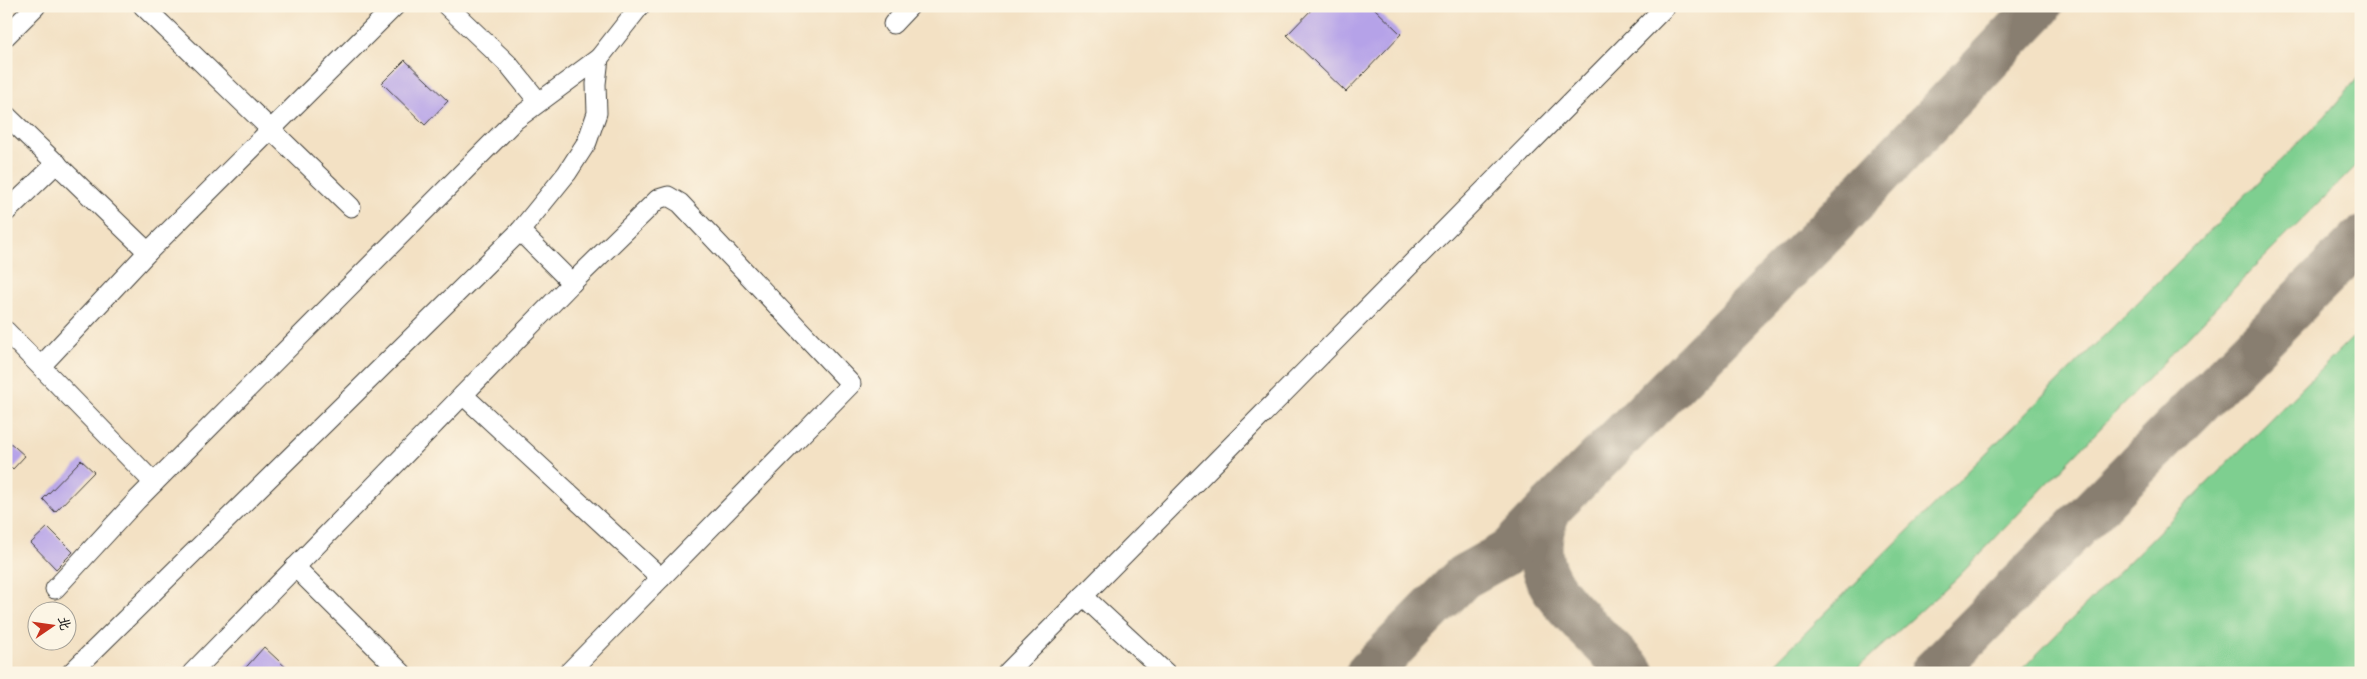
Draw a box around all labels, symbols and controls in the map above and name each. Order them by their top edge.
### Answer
north arrow [28,602,78,652]
text: 北 [54,614,76,632]

